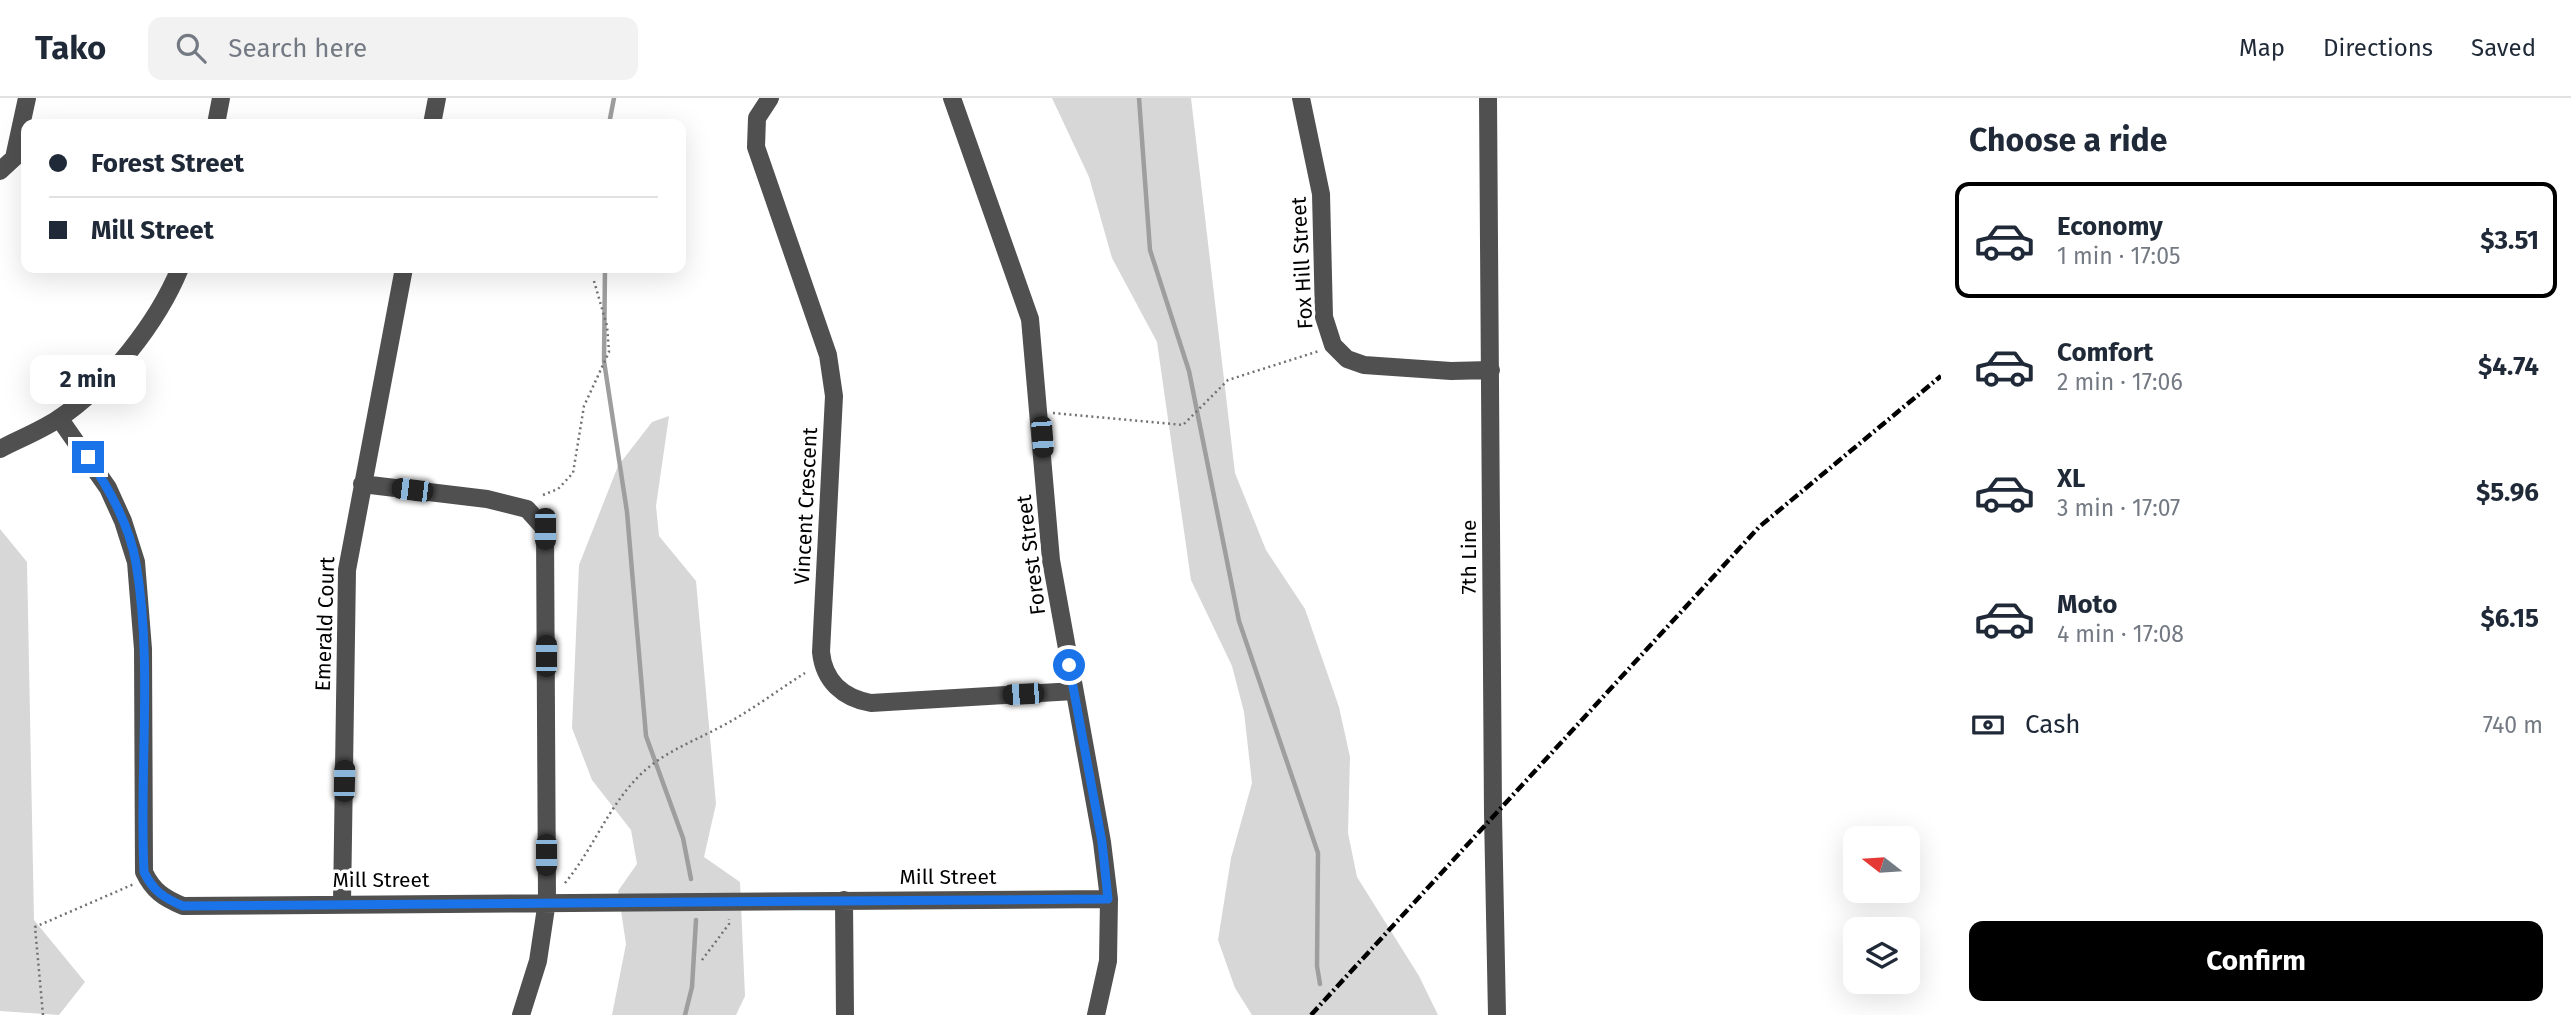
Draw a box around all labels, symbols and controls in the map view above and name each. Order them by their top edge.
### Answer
search box [148,17,638,80]
text: Tako [35,28,106,68]
icon: search [172,29,210,67]
text: Search here [228,33,367,64]
text: Map [2239,34,2285,62]
text: Directions [2323,34,2433,62]
text: Saved [2471,34,2536,62]
text: Choose a ride [1969,121,2167,159]
text: Forest Street [91,148,244,179]
street label: Fox Hill Street [1286,196,1318,330]
icon: car [1973,209,2036,272]
text: Economy [2057,211,2163,242]
text: Mill Street [91,215,214,246]
text: $3.51 [2480,225,2539,256]
text: 1 min · 17:05 [2057,242,2181,270]
icon: car [1973,335,2036,398]
text: Comfort [2057,337,2153,368]
text: $4.74 [2478,351,2539,382]
callout: 2 min [30,356,146,404]
text: 2 min [60,365,116,393]
text: 2 min · 17:06 [2057,368,2183,396]
car [1031,415,1054,459]
street label: Vincent Crescent [789,426,823,585]
route end [72,441,104,473]
icon: car [1973,461,2036,524]
text: XL [2057,463,2085,494]
car [390,477,435,503]
text: $5.96 [2476,477,2539,508]
street label: Forest Street [1011,493,1051,616]
text: 3 min · 17:07 [2057,494,2180,522]
car [535,508,556,550]
street label: 7th Line [1456,520,1482,594]
street label: Emerald Court [310,556,340,692]
icon: car [1973,587,2036,650]
text: Moto [2057,589,2117,620]
text: $6.15 [2480,603,2539,634]
text: 4 min · 17:08 [2057,620,2184,648]
car [536,635,557,677]
route start [1053,649,1085,681]
car [1002,682,1045,706]
icon: cash [1969,706,2007,744]
text: Cash [2025,709,2081,740]
text: 740 m [2483,711,2543,739]
car [334,760,355,802]
north arrow [1843,826,1920,903]
map controls [1843,826,1920,994]
car [536,834,557,876]
street label: Mill Street [899,864,997,890]
street label: Mill Street [332,867,430,893]
button: layers [1843,917,1920,994]
button: Confirm [1969,921,2543,1001]

